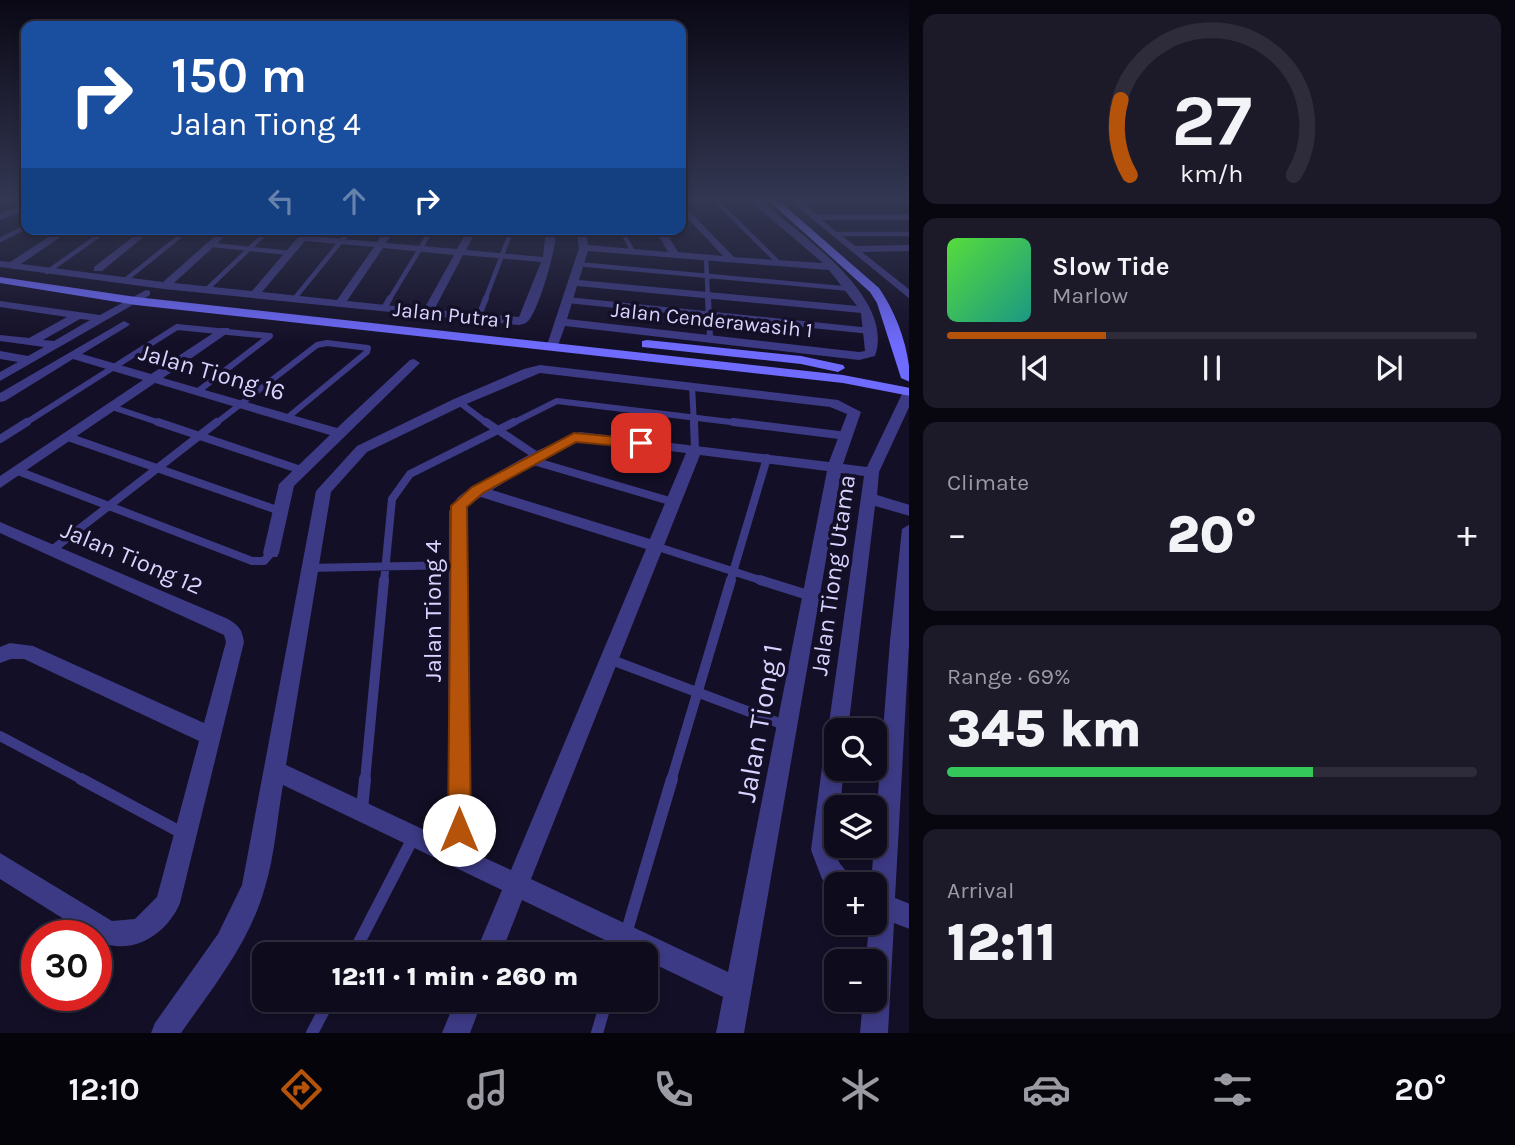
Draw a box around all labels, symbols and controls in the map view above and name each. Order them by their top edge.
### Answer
text: 150 m [171,47,307,104]
icon: right [56,49,147,140]
text: 27 [1172,78,1252,163]
text: Jalan Tiong 4 [171,106,361,143]
text: km/h [1180,159,1244,188]
icon: left [262,182,300,220]
icon: ahead [335,182,373,220]
icon: right [408,182,446,220]
text: Slow Tide [1052,251,1170,282]
text: Marlow [1052,282,1128,309]
street label: Jalan Putra 1 [392,297,512,333]
street label: Jalan Cenderawasih 1 [610,297,814,343]
street label: Jalan Tiong 16 [136,338,288,406]
icon: previous [1016,349,1054,387]
icon: pause [1193,349,1231,387]
icon: next [1370,349,1408,387]
pin [611,413,671,473]
icon: arrive [622,424,660,462]
text: Climate [947,469,1029,496]
street label: Jalan Tiong Utama [805,473,861,677]
text: 20° [1167,504,1257,565]
text: − [947,512,967,557]
text: + [1457,512,1477,557]
street label: Jalan Tiong 12 [57,516,207,600]
street label: Jalan Tiong 4 [419,540,447,682]
street label: Jalan Tiong 1 [729,641,789,805]
text: Range · 69% [947,663,1071,690]
text: 345 km [947,698,1142,759]
map controls [824,718,887,1012]
button: search [824,718,887,781]
position arrow [422,793,496,867]
button: layers [824,795,887,858]
button: + [824,872,887,935]
text: Arrival [947,877,1014,904]
text: 12:11 [947,912,1056,973]
speed limit sign: 30 [21,920,112,1011]
button: − [824,949,887,1012]
text: 12:11 · 1 min · 260 m [332,961,578,992]
icon: directions [277,1065,326,1114]
icon: music [463,1065,512,1114]
icon: phone [649,1065,698,1114]
icon: climate [836,1065,885,1114]
icon: car [1022,1065,1071,1114]
icon: filters [1208,1065,1257,1114]
text: 12:10 [69,1071,140,1108]
text: 20° [1394,1071,1446,1108]

